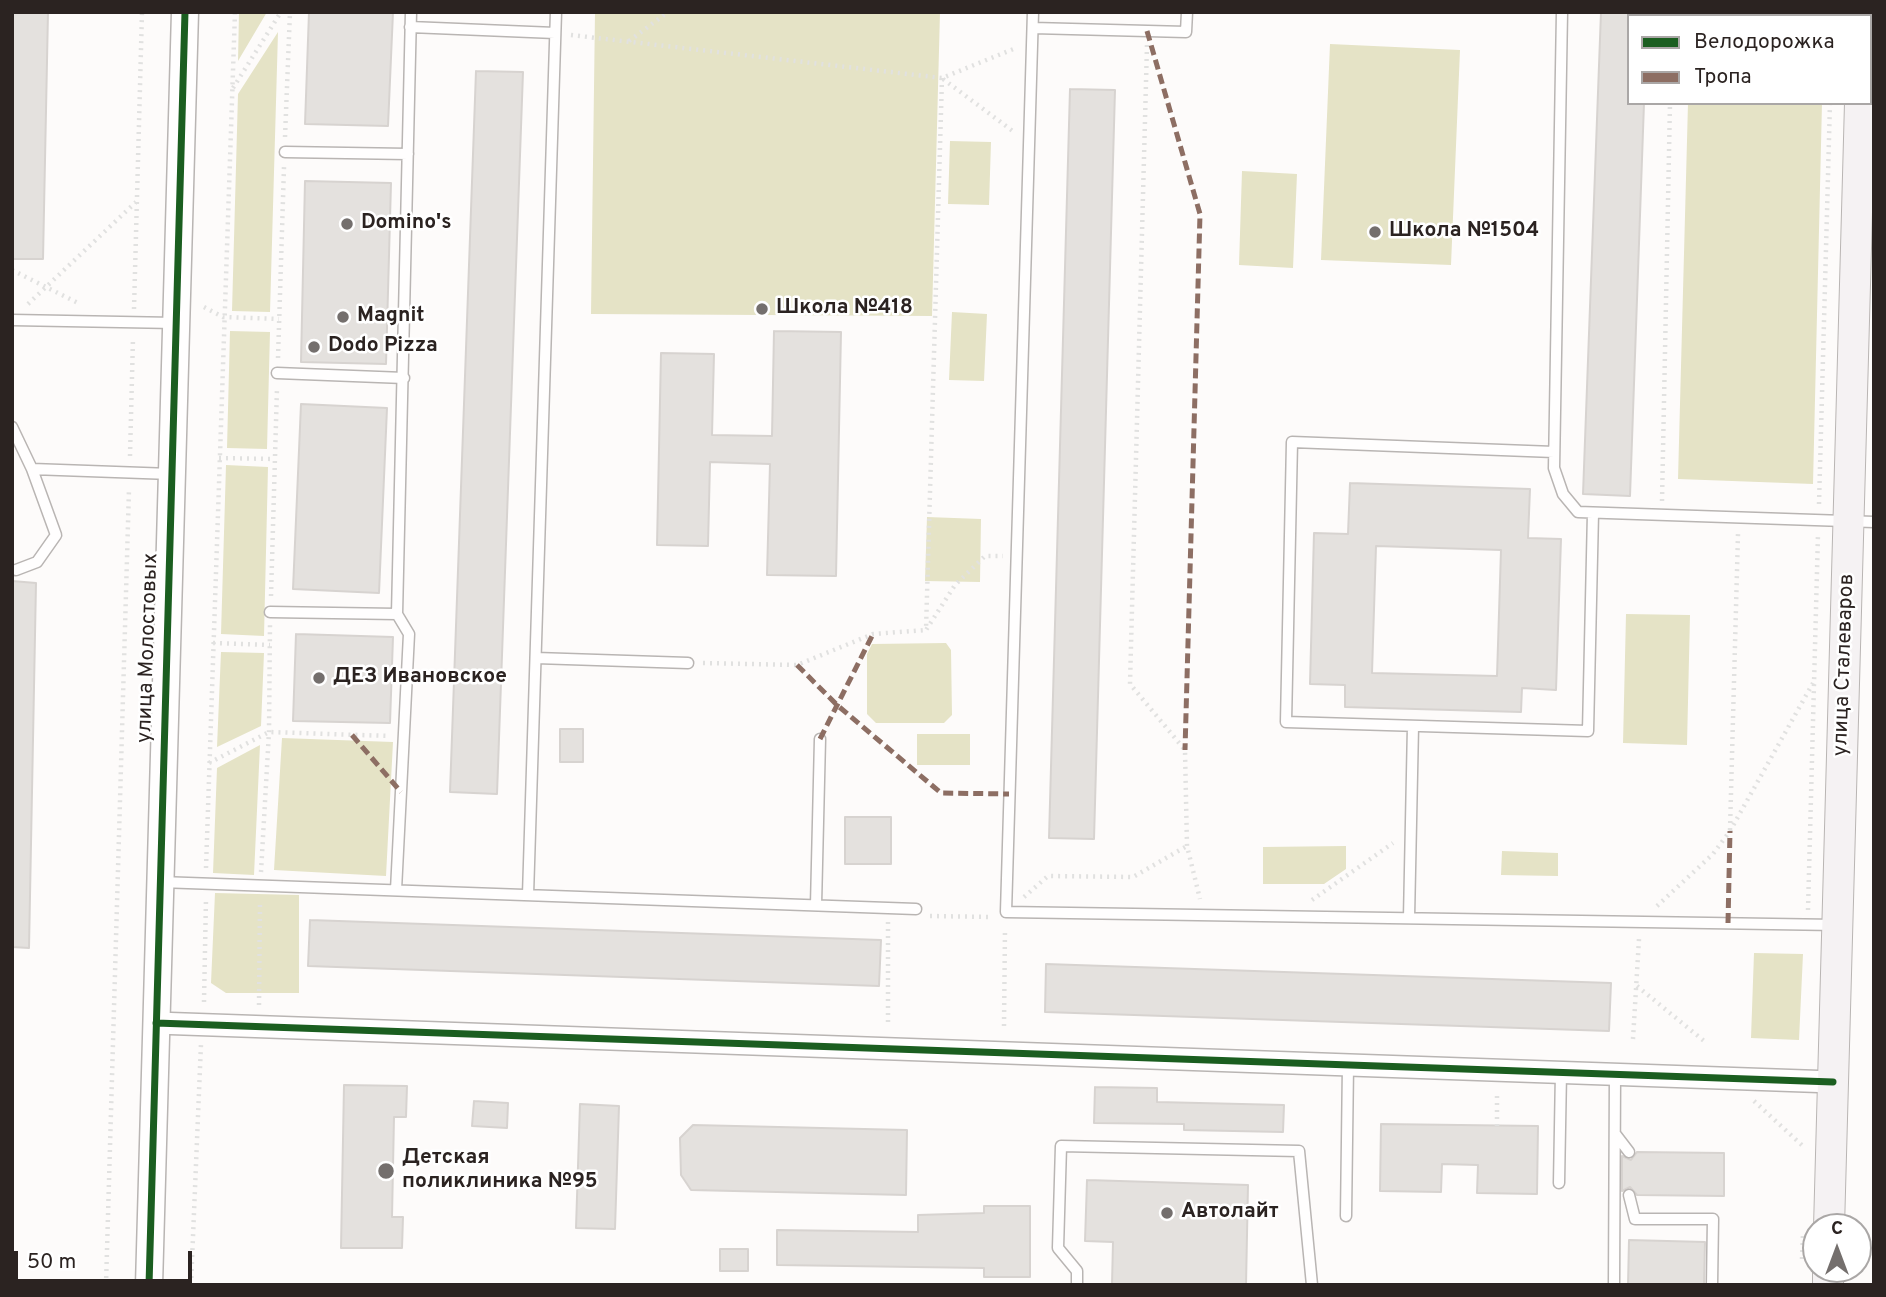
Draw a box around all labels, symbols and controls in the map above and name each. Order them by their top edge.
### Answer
legend [1627,14,1872,105]
text: Велодорожка [1694,29,1834,56]
text: Тропа [1694,64,1752,91]
place label: Domino's [361,211,452,237]
marker: Domino's [339,216,355,232]
place label: Школа №1504 [1389,219,1539,245]
marker: Школа №1504 [1367,224,1383,240]
place label: Школа №418 [776,296,913,322]
marker: Школа №418 [754,301,770,317]
place label: Magnit [357,304,425,330]
marker: Magnit [335,309,351,325]
place label: Dodo Pizza [328,334,438,360]
marker: Dodo Pizza [306,339,322,355]
street label: улица Молостовых [133,553,165,743]
street label: улица Сталеваров [1829,573,1861,757]
place label: ДЕЗ Ивановское [333,665,507,691]
marker: ДЕЗ Ивановское [311,670,327,686]
place label: Детская поликлиника №95 [402,1146,598,1196]
marker: Детская поликлиника №95 [376,1161,396,1181]
place label: Автолайт [1181,1200,1279,1226]
marker: Автолайт [1159,1205,1175,1221]
north arrow [1802,1213,1872,1283]
text: С [1831,1217,1843,1241]
scale bar [18,1238,196,1282]
text: 50 m [27,1249,76,1276]

